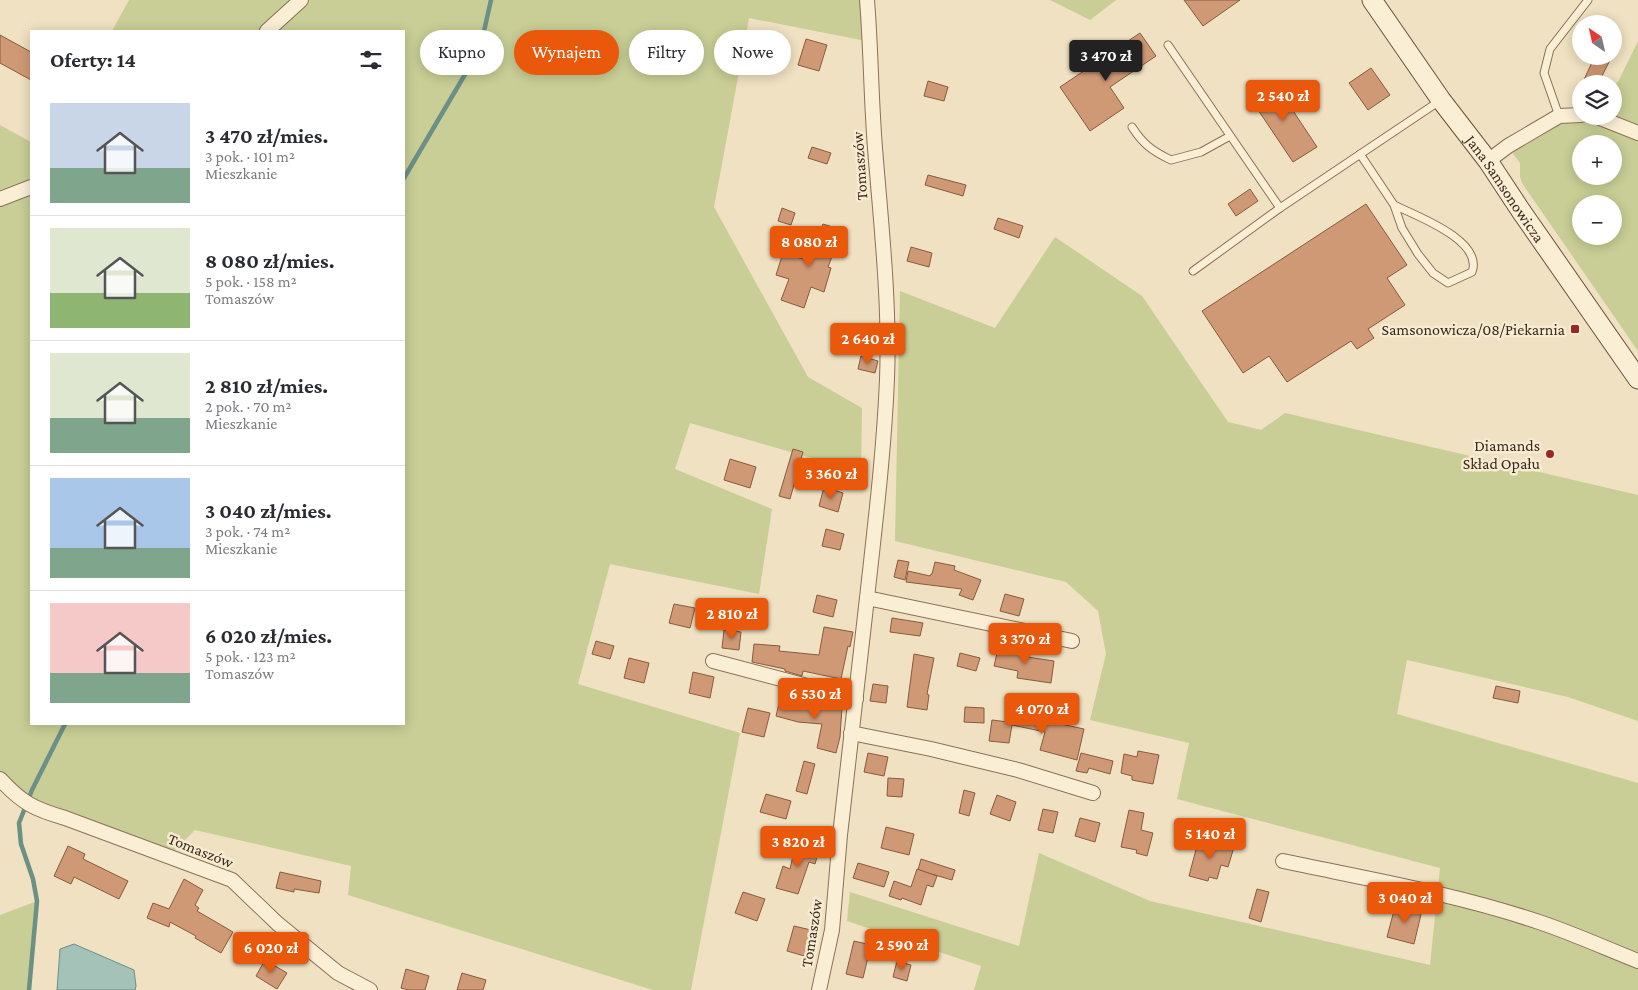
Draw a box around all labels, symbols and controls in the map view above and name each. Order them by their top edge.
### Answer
north arrow [1572,15,1622,65]
map controls [1572,15,1622,245]
chip: Kupno [420,30,504,75]
chip: Wynajem [514,30,619,75]
chip: Filtry [629,30,704,75]
chip: Nowe [714,30,791,75]
pin: 3 470 zł [1054,39,1158,82]
icon: filters [357,46,385,74]
text: 3 470 zł [1080,47,1132,64]
text: Oferty: 14 [50,48,136,72]
button: layers [1572,75,1622,125]
pin: 2 540 zł [1231,80,1335,122]
text: 2 540 zł [1257,87,1309,104]
icon: home [90,123,150,183]
text: 3 470 zł/mies. [205,124,328,148]
street label: Jana Samsonowicza [1460,130,1548,246]
street label: Tomaszów [849,131,870,201]
button: + [1572,135,1622,185]
text: 3 pok. · 101 m² [205,148,295,165]
text: Mieszkanie [205,165,277,182]
button: − [1572,195,1622,245]
pin: 8 080 zł [757,226,861,268]
text: 8 080 zł [781,233,837,250]
icon: home [90,248,150,308]
text: 8 080 zł/mies. [205,249,335,273]
text: 5 pok. · 158 m² [205,273,297,290]
text: Tomaszów [205,290,274,307]
place label: Samsonowicza/08/Piekarnia [1381,321,1566,338]
pin: 2 640 zł [816,322,920,365]
marker: Samsonowicza/08/Piekarnia [1569,323,1581,335]
text: 2 640 zł [841,330,895,347]
icon: home [90,373,150,433]
text: 2 810 zł/mies. [205,374,328,398]
text: 2 pok. · 70 m² [205,398,292,415]
text: Mieszkanie [205,415,277,432]
place label: Diamands Skład Opału [1463,437,1541,473]
marker: Diamands Skład Opału [1544,448,1556,460]
pin: 3 360 zł [779,458,883,500]
text: 3 360 zł [805,465,857,482]
icon: home [90,498,150,558]
text: 3 040 zł/mies. [205,499,332,523]
text: 3 pok. · 74 m² [205,523,290,540]
text: Mieszkanie [205,540,277,557]
pin: 2 810 zł [680,598,784,640]
text: 2 810 zł [706,605,758,622]
pin: 3 370 zł [973,622,1077,665]
icon: home [90,623,150,683]
text: 6 020 zł/mies. [205,624,332,648]
text: 3 370 zł [1000,630,1050,647]
text: 5 pok. · 123 m² [205,648,296,665]
text: Tomaszów [205,665,274,682]
pin: 6 530 zł [763,678,867,720]
text: 6 530 zł [789,685,841,702]
pin: 4 070 zł [990,692,1094,735]
text: 4 070 zł [1015,700,1069,717]
pin: 5 140 zł [1158,818,1262,860]
text: 5 140 zł [1185,825,1235,842]
pin: 3 820 zł [746,826,850,868]
street label: Tomaszów [166,830,236,871]
text: 3 820 zł [771,833,825,850]
pin: 3 040 zł [1353,882,1457,924]
text: 3 040 zł [1378,889,1432,906]
street label: Tomaszów [798,897,825,968]
pin: 2 590 zł [850,928,954,971]
pin: 6 020 zł [219,932,323,974]
text: 2 590 zł [876,936,928,953]
text: 6 020 zł [244,939,298,956]

